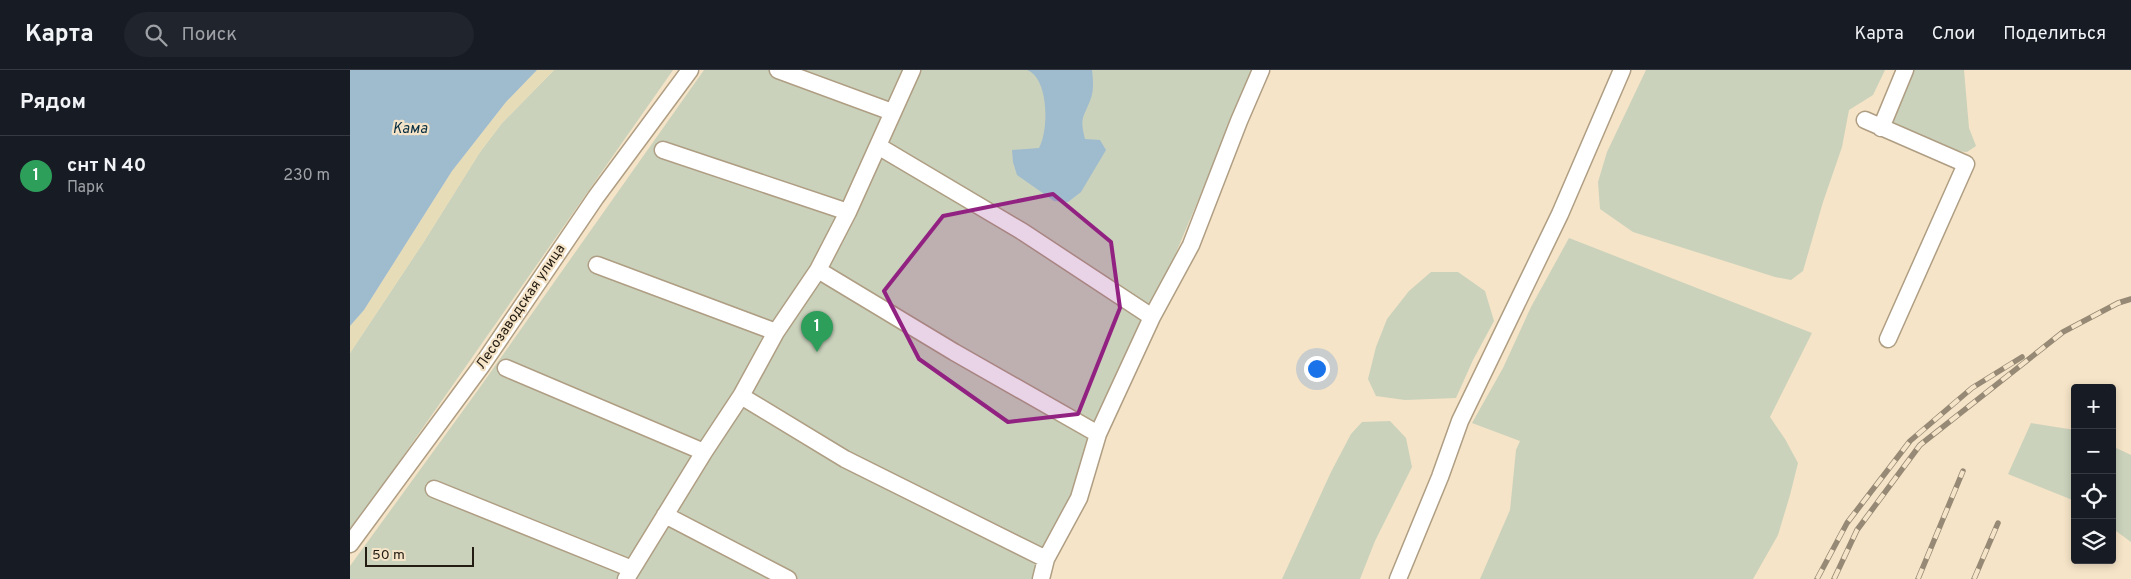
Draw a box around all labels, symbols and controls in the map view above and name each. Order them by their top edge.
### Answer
search box [124,12,474,57]
text: Карта [25,20,94,50]
icon: search [142,21,170,49]
text: Поиск [182,23,237,47]
text: Карта [1854,23,1904,46]
text: Слои [1932,23,1975,46]
text: Поделиться [2003,23,2106,46]
text: Рядом [20,89,86,116]
water label: Кама [393,120,428,139]
text: снт N 40 [67,154,146,178]
text: 1 [33,166,39,186]
text: 230 m [283,166,330,186]
text: Парк [67,178,104,198]
street label: Лесозаводская улица [473,241,569,373]
pin: 1 [801,311,833,352]
your location [1304,356,1330,382]
map controls [2071,384,2116,564]
button: + [2071,384,2116,429]
button: − [2071,429,2116,474]
button: locate [2071,474,2116,519]
button: layers [2071,519,2116,564]
scale bar [365,544,474,567]
text: 50 m [372,547,405,564]

